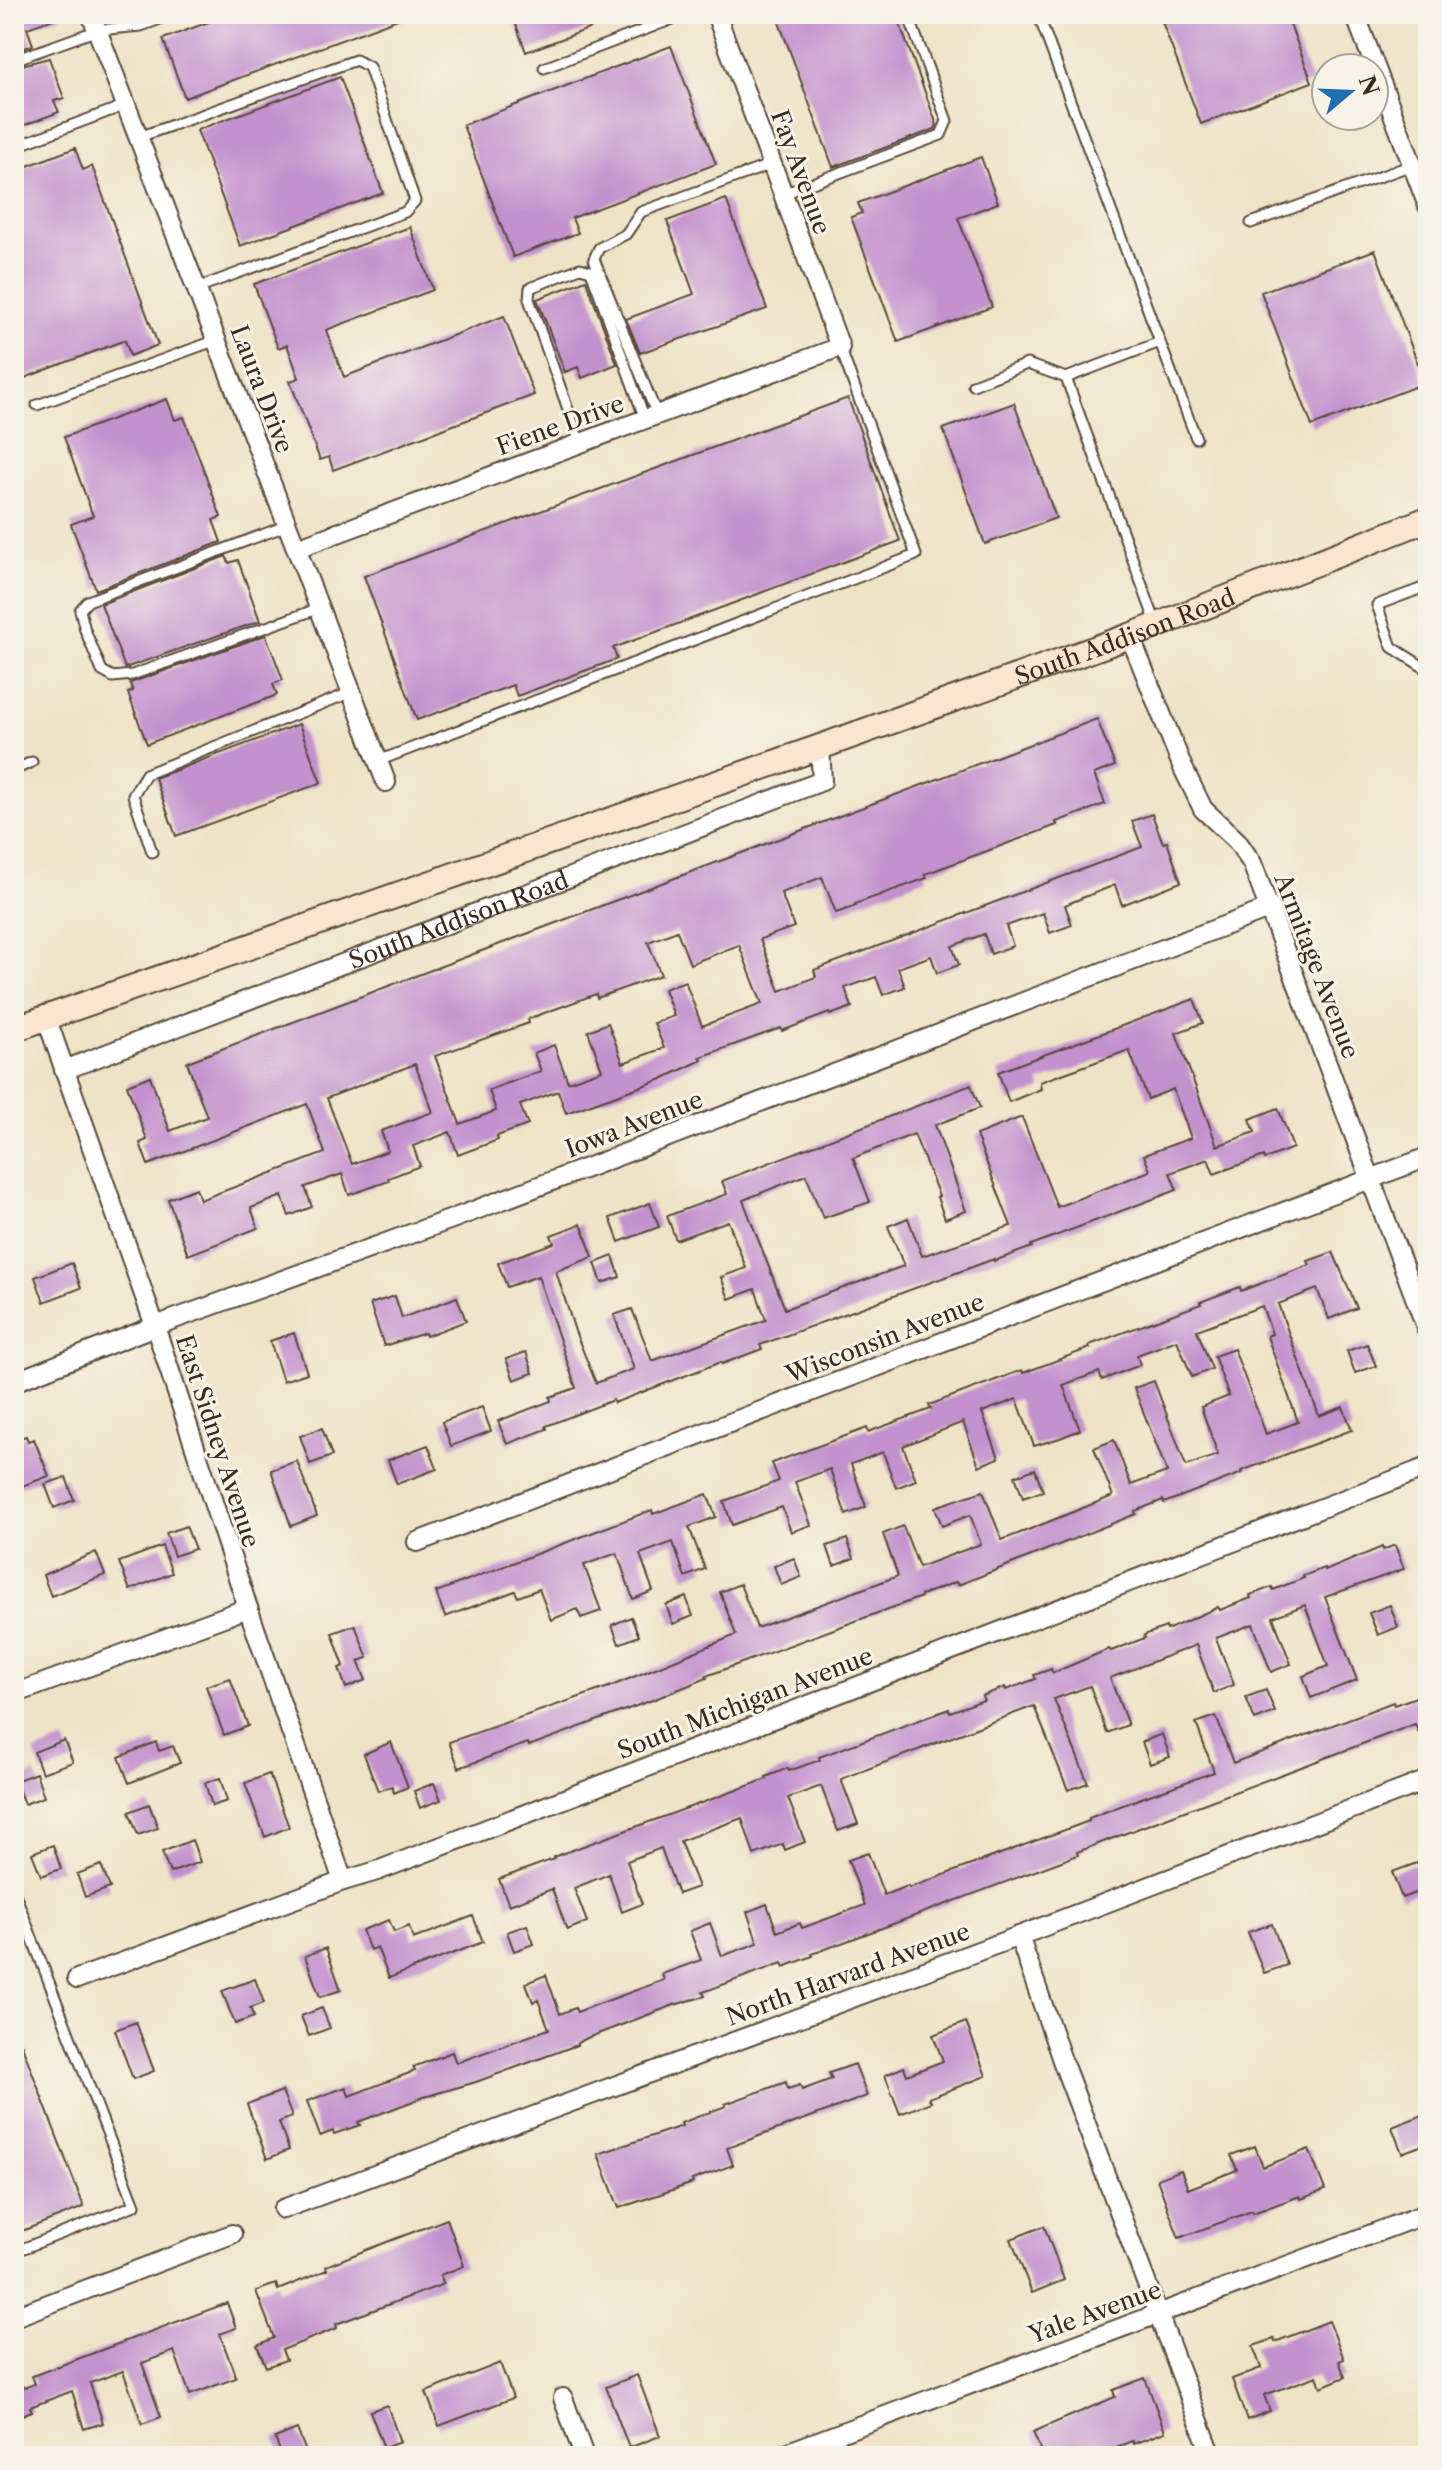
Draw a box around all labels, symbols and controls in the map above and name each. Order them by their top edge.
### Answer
north arrow [1310,52,1390,132]
text: N [1353,72,1384,99]
street label: Fay Avenue [765,106,837,238]
street label: Laura Drive [224,321,300,457]
street label: Fiene Drive [492,389,628,461]
street label: South Addison Road [1011,582,1239,691]
street label: South Addison Road [344,865,573,975]
street label: Armitage Avenue [1268,869,1366,1062]
street label: Iowa Avenue [561,1085,707,1163]
street label: Wisconsin Avenue [781,1287,988,1390]
street label: East Sidney Avenue [170,1331,266,1551]
street label: South Michigan Avenue [613,1641,877,1765]
street label: North Harvard Avenue [722,1916,974,2032]
street label: Yale Avenue [1024,2275,1165,2350]

